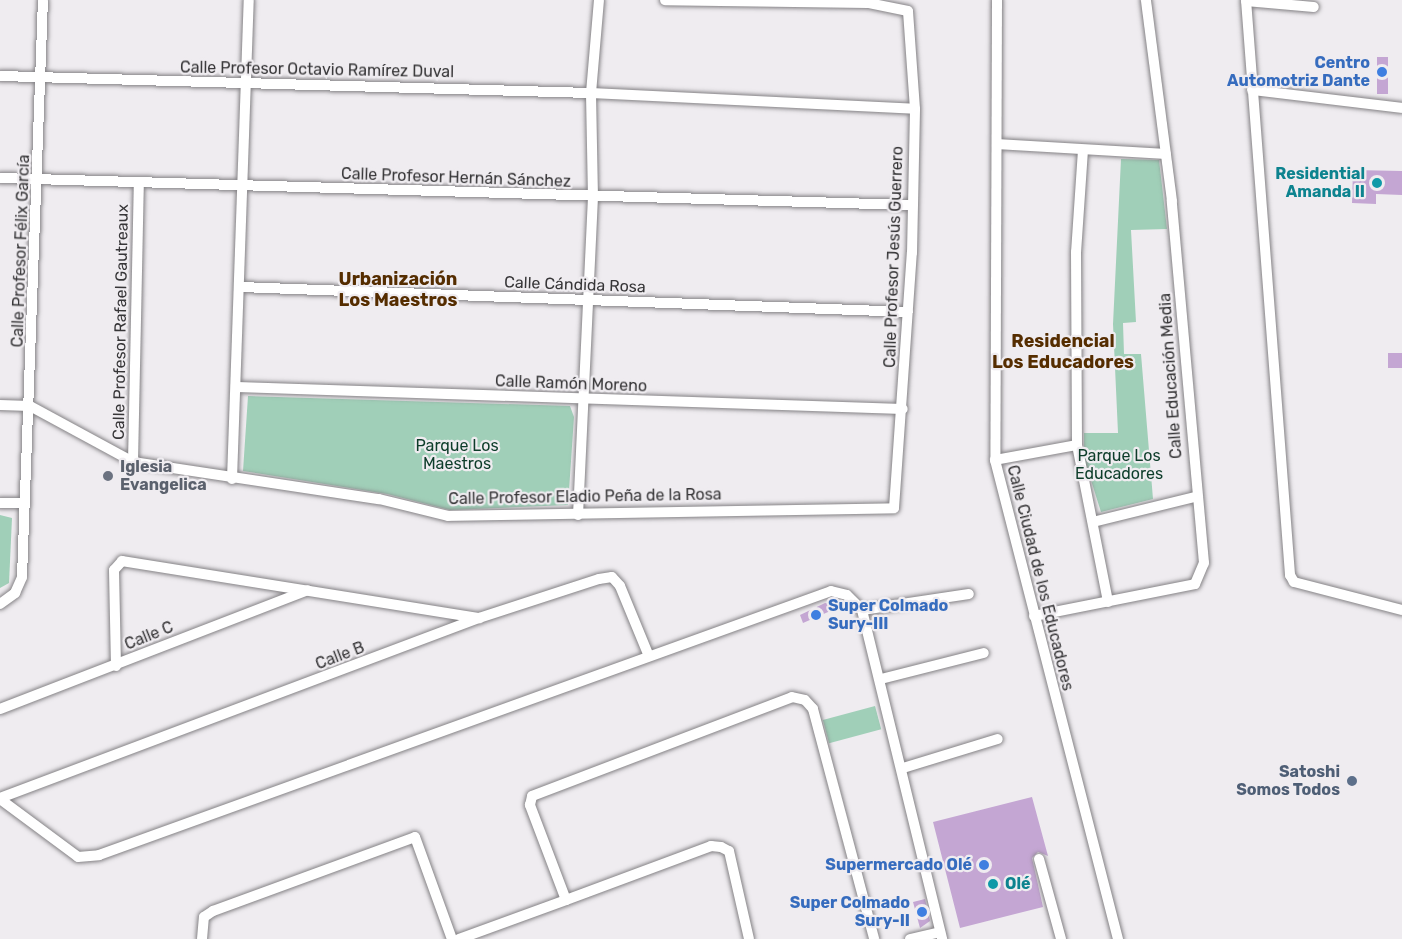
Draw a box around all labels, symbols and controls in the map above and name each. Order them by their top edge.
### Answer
place label: Centro Automotriz Dante [1227,53,1370,91]
street label: Calle Profesor Octavio Ramírez Duval [180,58,454,82]
marker: Centro Automotriz Dante [1375,65,1389,79]
street label: Calle Profesor Jesús Guerrero [881,146,907,368]
street label: Calle Profesor Félix García [8,154,34,348]
street label: Calle Profesor Hernán Sánchez [340,164,572,192]
place label: Residential Amanda II [1275,164,1365,202]
marker: Residential Amanda II [1370,176,1384,190]
street label: Calle Profesor Rafael Gautreaux [109,204,133,440]
district label: Urbanización Los Maestros [338,269,458,312]
street label: Calle Cándida Rosa [504,273,646,297]
street label: Calle Educación Media [1156,293,1186,459]
district label: Residencial Los Educadores [992,331,1134,374]
street label: Calle Ramón Moreno [495,372,647,396]
park label: Parque Los Maestros [415,436,499,474]
park label: Parque Los Educadores [1075,446,1163,484]
place label: Iglesia Evangelica [120,457,207,495]
street label: Calle Ciudad de los Educadores [1003,463,1077,693]
marker: Iglesia Evangelica [101,469,115,483]
street label: Calle Profesor Eladio Peña de la Rosa [448,485,722,509]
place label: Super Colmado Sury-III [828,596,949,634]
marker: Super Colmado Sury-III [809,608,823,622]
street label: Calle C [122,618,176,654]
street label: Calle B [313,638,367,674]
place label: Satoshi Somos Todos [1236,762,1340,800]
marker: Satoshi Somos Todos [1345,774,1359,788]
place label: Supermercado Olé [825,855,972,875]
marker: Supermercado Olé [977,858,991,872]
place label: Olé [1005,874,1030,894]
marker: Olé [986,877,1000,891]
place label: Super Colmado Sury-II [789,893,910,931]
marker: Super Colmado Sury-II [915,905,929,919]

